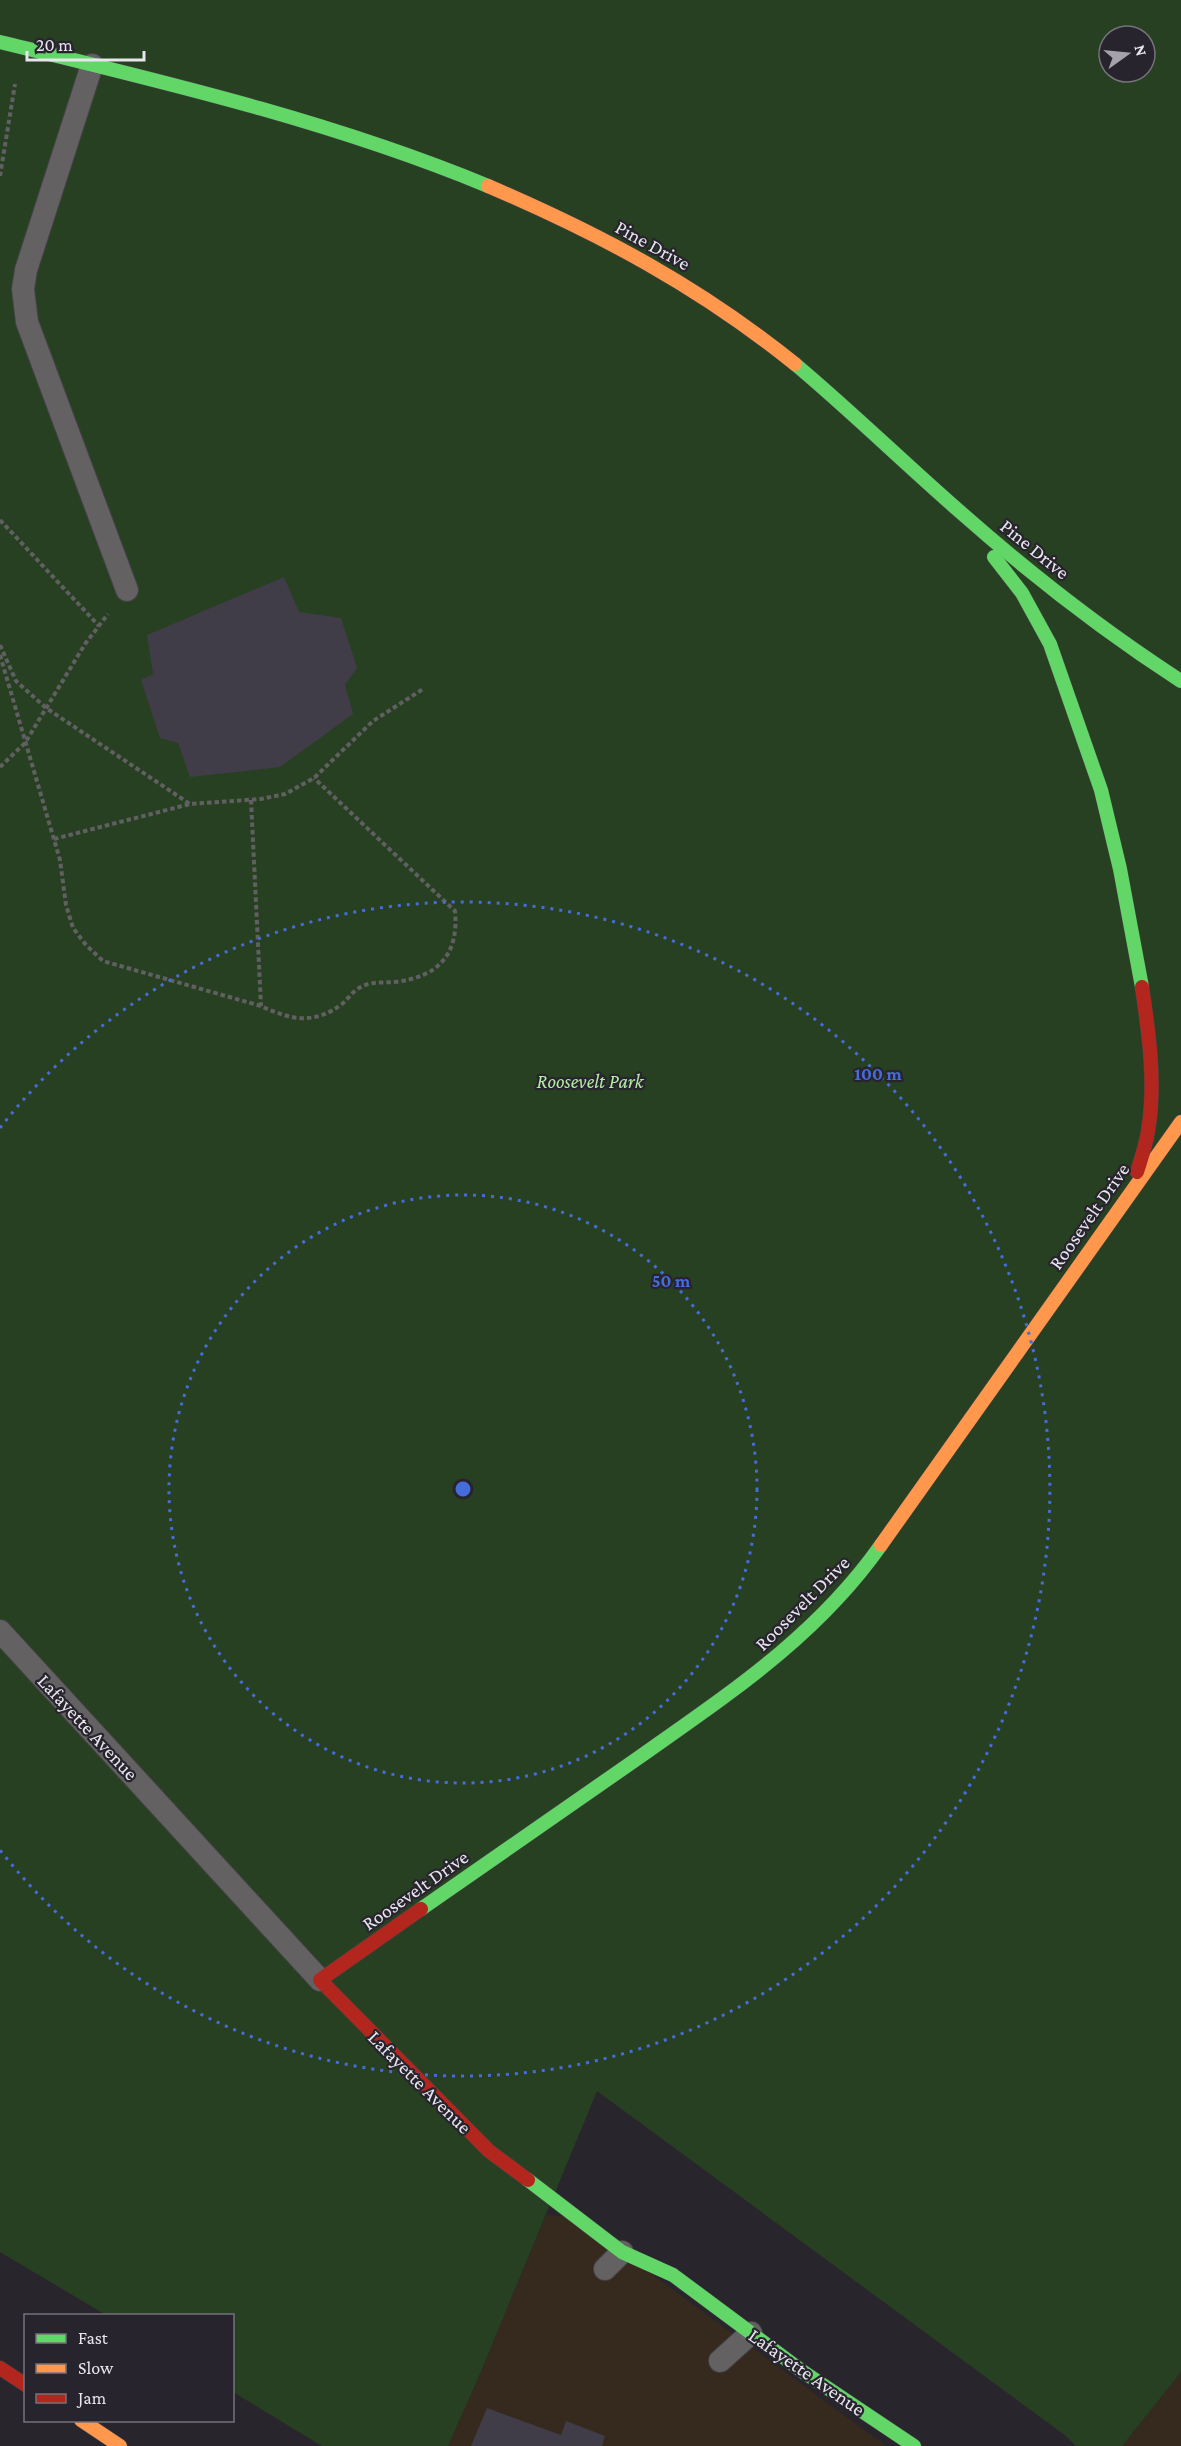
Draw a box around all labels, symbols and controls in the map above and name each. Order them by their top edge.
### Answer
scale bar [27,24,144,62]
north arrow [1097,24,1157,84]
text: 20 m [36,35,73,55]
text: N [1131,43,1151,58]
street label: Pine Drive [612,215,694,275]
street label: Pine Drive [996,515,1074,583]
text: 100 m [854,1064,902,1084]
park label: Roosevelt Park [537,1070,645,1092]
street label: Roosevelt Drive [1044,1159,1134,1273]
text: 50 m [652,1271,691,1291]
centre of rings [453,1479,473,1499]
street label: Roosevelt Drive [750,1551,854,1655]
street label: Lafayette Avenue [33,1670,143,1785]
street label: Roosevelt Drive [358,1845,472,1935]
street label: Lafayette Avenue [363,2026,476,2139]
legend [24,2314,234,2422]
street label: Lafayette Avenue [744,2324,869,2421]
text: Fast [78,2328,109,2348]
text: Slow [78,2358,114,2378]
text: Jam [76,2388,107,2408]

